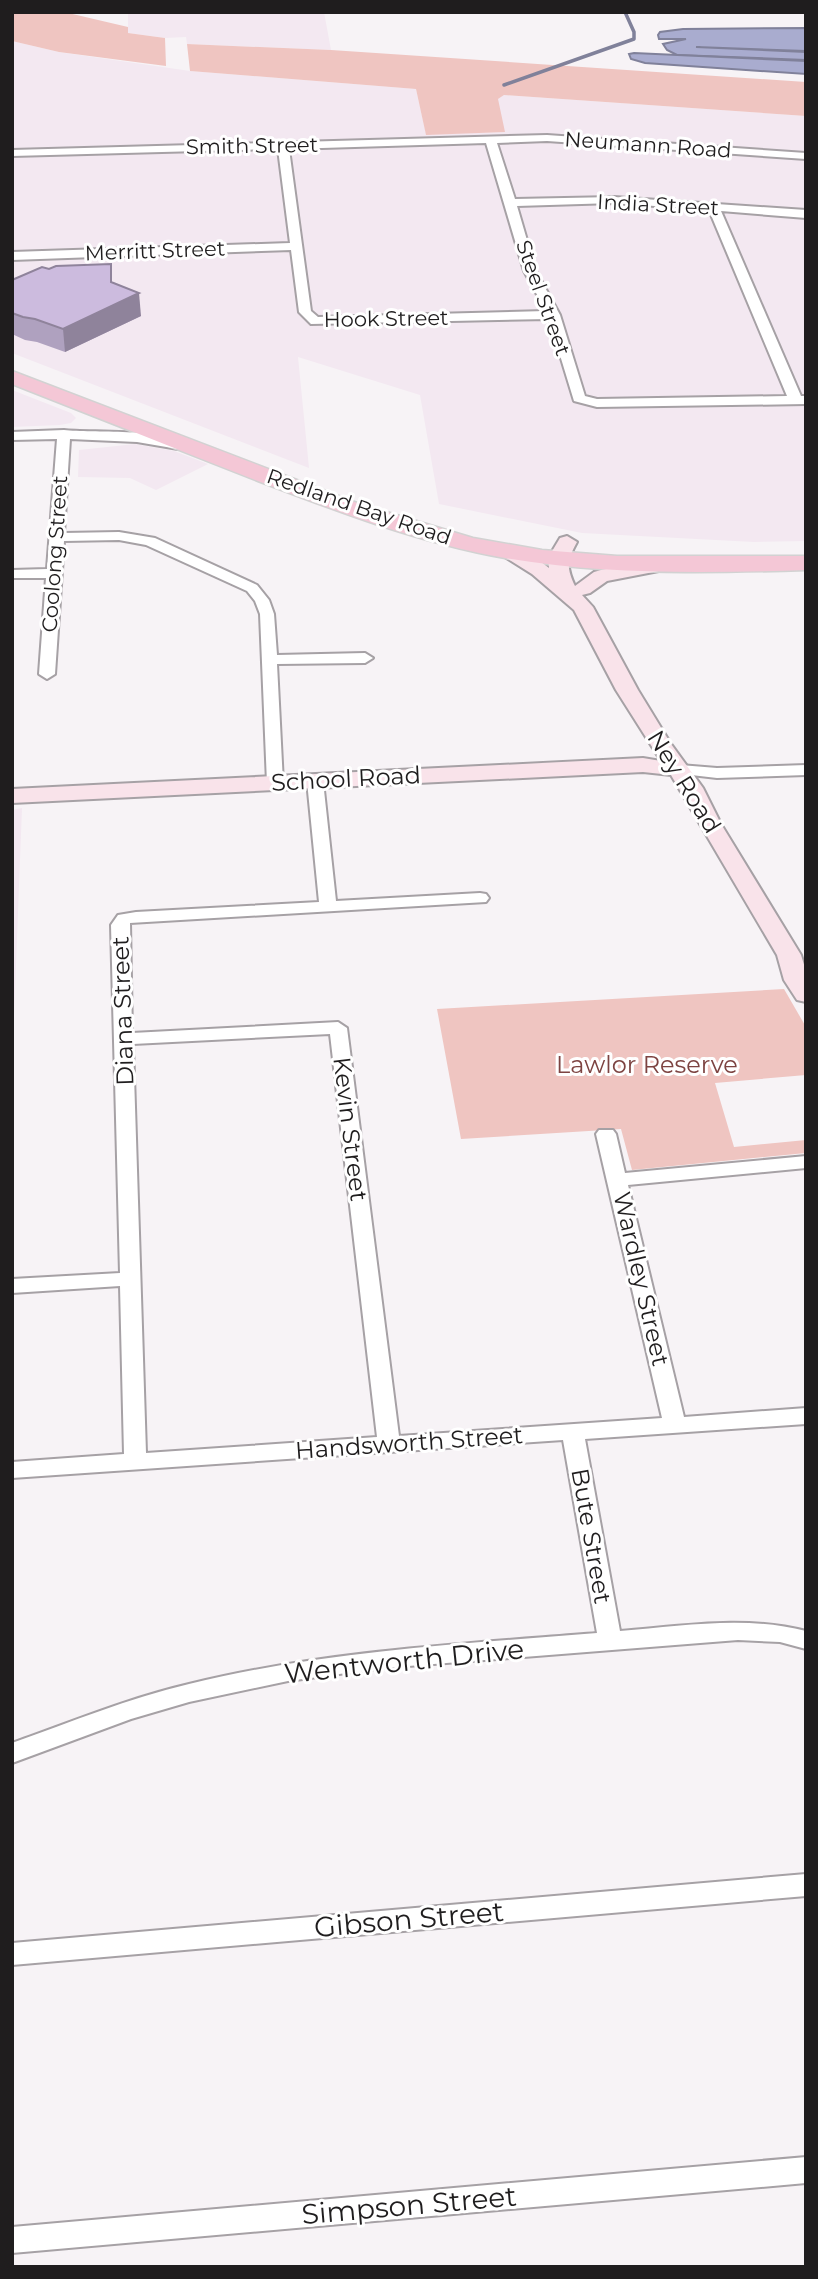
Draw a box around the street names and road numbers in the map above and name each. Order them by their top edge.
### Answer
street label: Neumann Road [564,126,732,163]
street label: Smith Street [186,132,318,159]
street label: India Street [597,189,720,220]
street label: Merritt Street [84,236,226,265]
street label: Steel Street [511,237,576,359]
street label: Hook Street [323,305,449,332]
street label: Redland Bay Road [264,463,455,550]
street label: Coolong Street [37,475,72,633]
street label: Ney Road [641,725,727,839]
street label: School Road [270,760,422,797]
street label: Diana Street [105,935,140,1086]
street label: Kevin Street [327,1055,374,1203]
street label: Wardley Street [607,1189,676,1369]
street label: Handsworth Street [294,1420,524,1465]
street label: Bute Street [565,1466,618,1606]
street label: Wentworth Drive [282,1632,526,1690]
street label: Gibson Street [313,1894,505,1944]
street label: Simpson Street [300,2179,518,2231]

